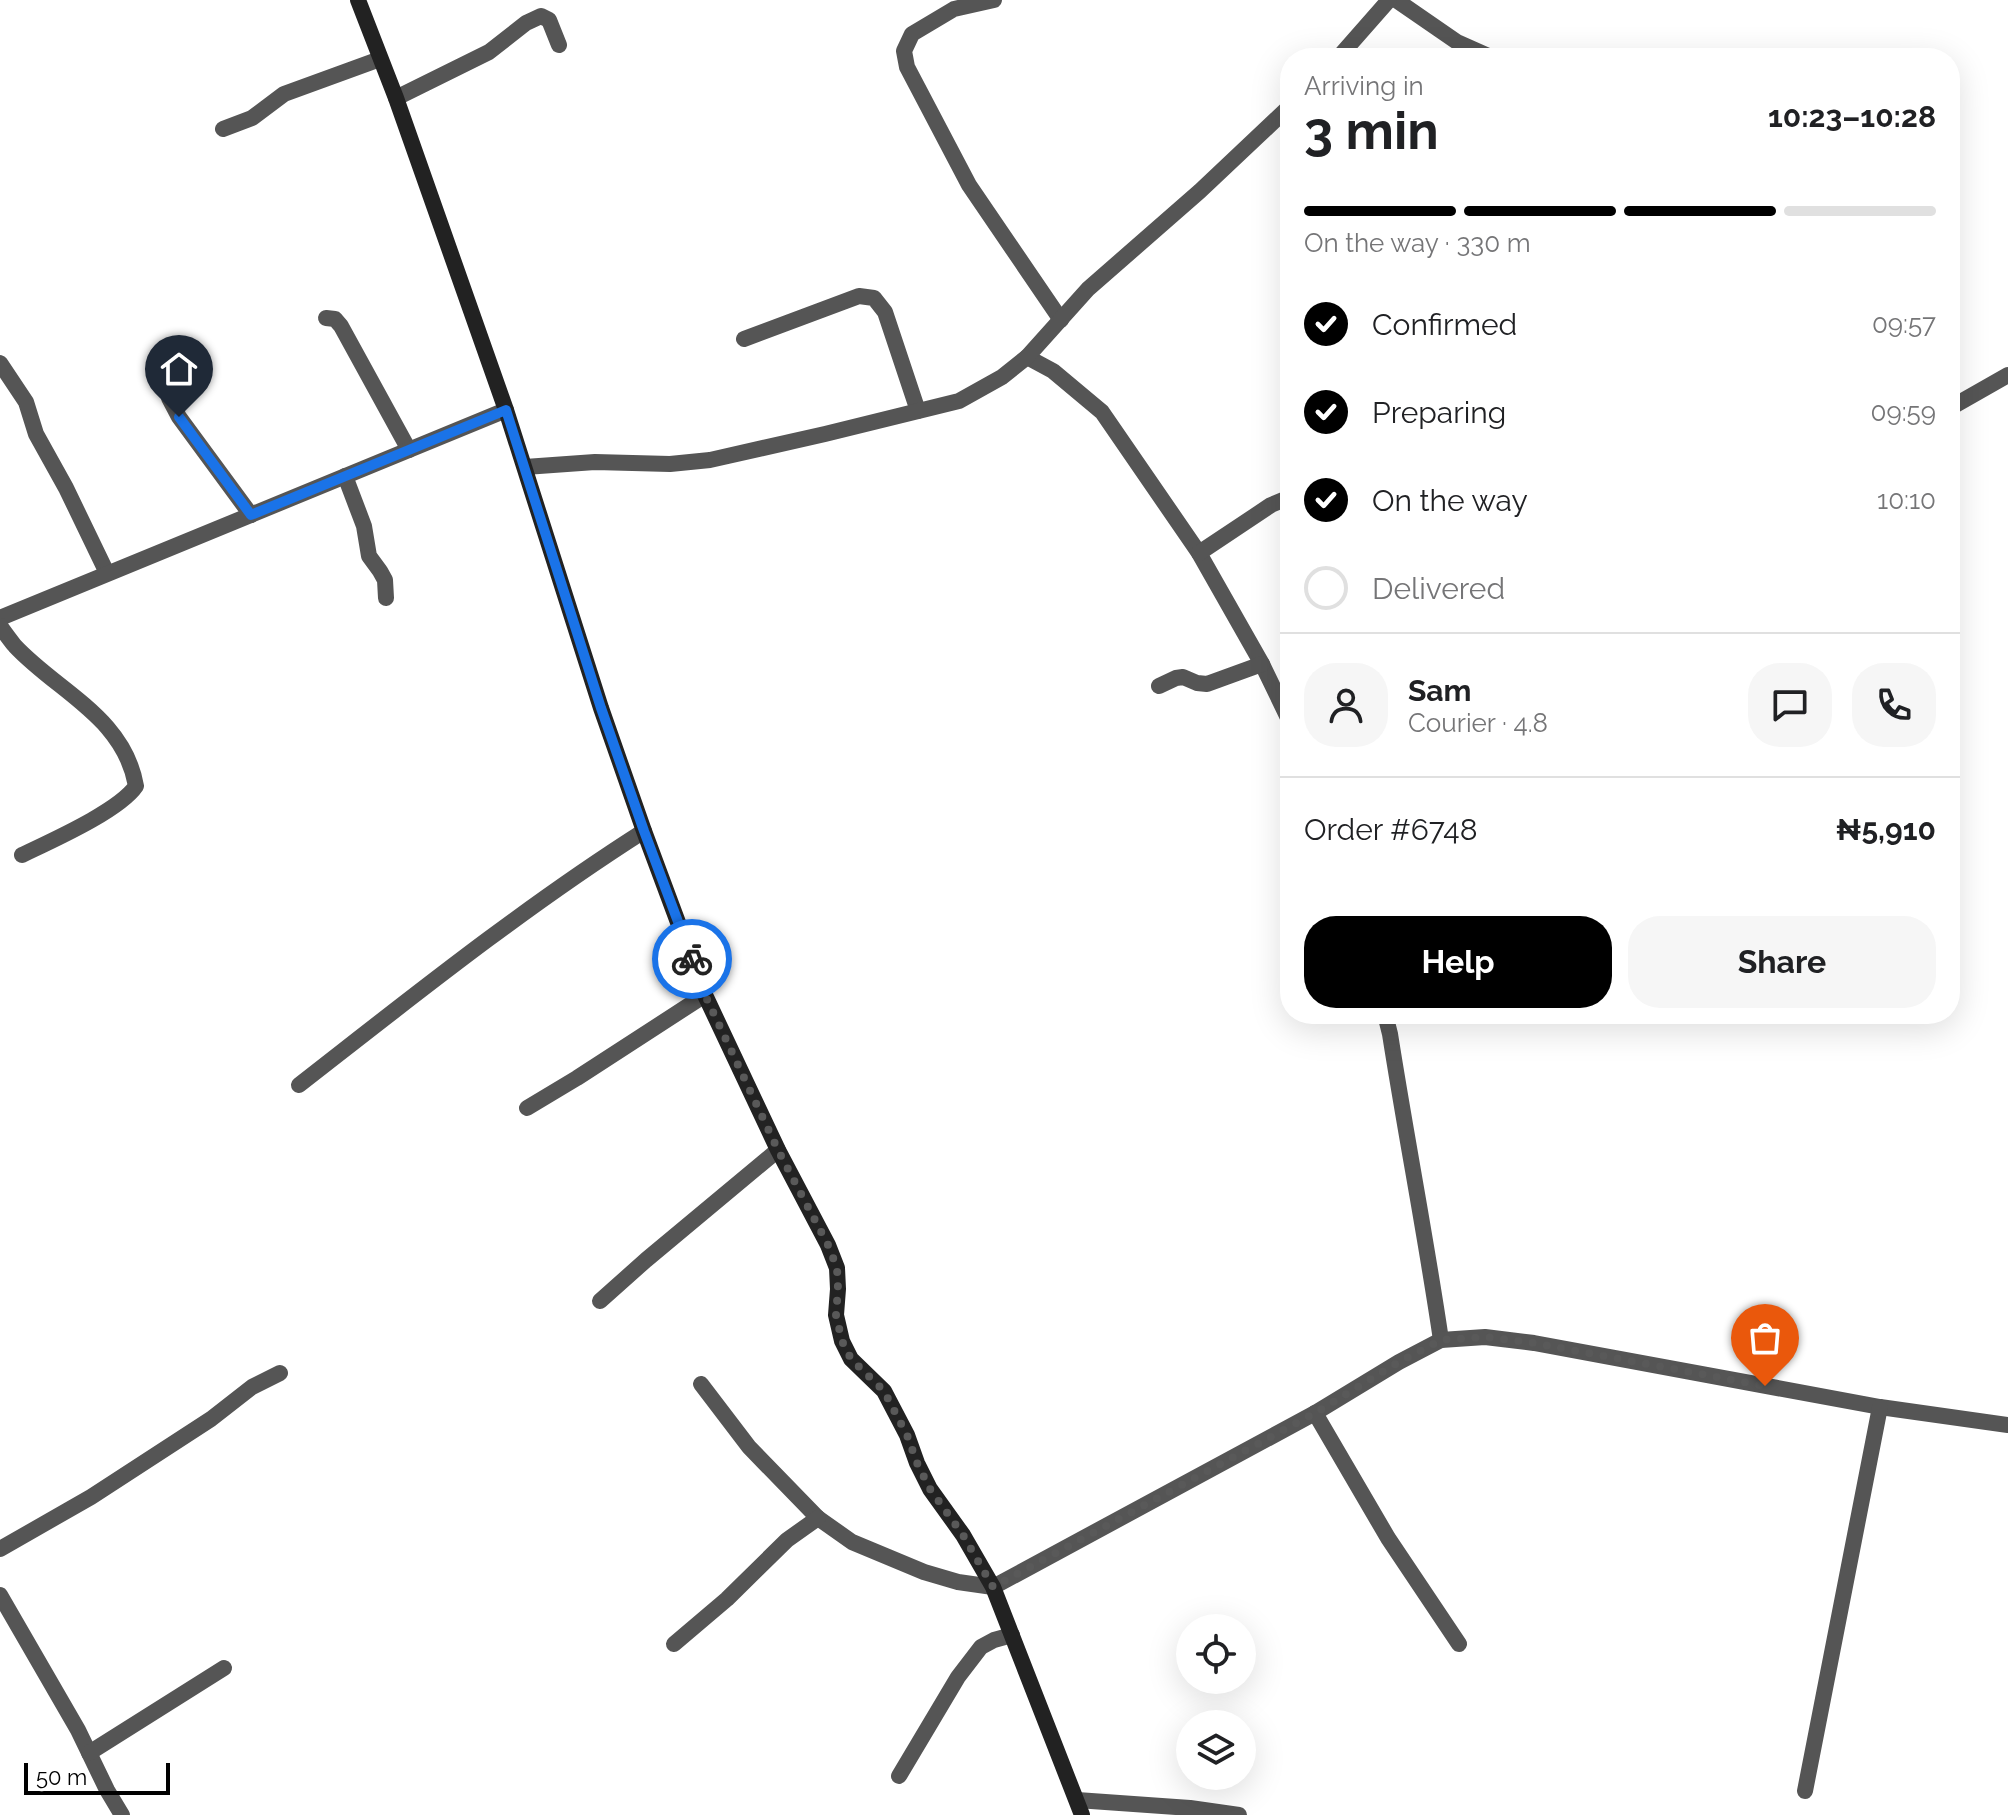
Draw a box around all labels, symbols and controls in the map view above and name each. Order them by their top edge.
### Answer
text: Arriving in [1304,71,1424,101]
text: 10:23–10:28 [1768,99,1936,134]
text: 3 min [1304,100,1439,161]
text: On the way · 330 m [1304,228,1531,258]
icon: check [1304,302,1348,346]
text: Confirmed [1372,307,1517,342]
text: 09:57 [1872,309,1936,339]
pin [145,335,213,417]
icon: home [157,347,201,391]
icon: check [1304,390,1348,434]
text: Preparing [1372,395,1506,430]
text: 09:59 [1871,397,1936,427]
icon: check [1304,478,1348,522]
text: On the way [1372,483,1528,518]
text: 10:10 [1877,485,1936,515]
text: Delivered [1372,571,1505,606]
button: person [1304,663,1388,747]
button: chat [1748,663,1832,747]
button: phone [1852,663,1936,747]
text: Sam [1408,673,1471,708]
text: Courier · 4.8 [1408,708,1548,738]
text: Order #6748 [1304,812,1477,847]
text: ₦5,910 [1836,812,1936,847]
button: Help [1304,916,1612,1008]
button: Share [1628,916,1936,1008]
courier [652,919,732,999]
icon: bike [670,937,714,981]
pin [1731,1304,1799,1386]
icon: bag [1743,1316,1787,1360]
map controls [1176,1614,1256,1790]
button: locate [1176,1614,1256,1694]
button: layers [1176,1710,1256,1790]
scale bar [24,1759,170,1795]
text: 50 m [36,1764,87,1790]

